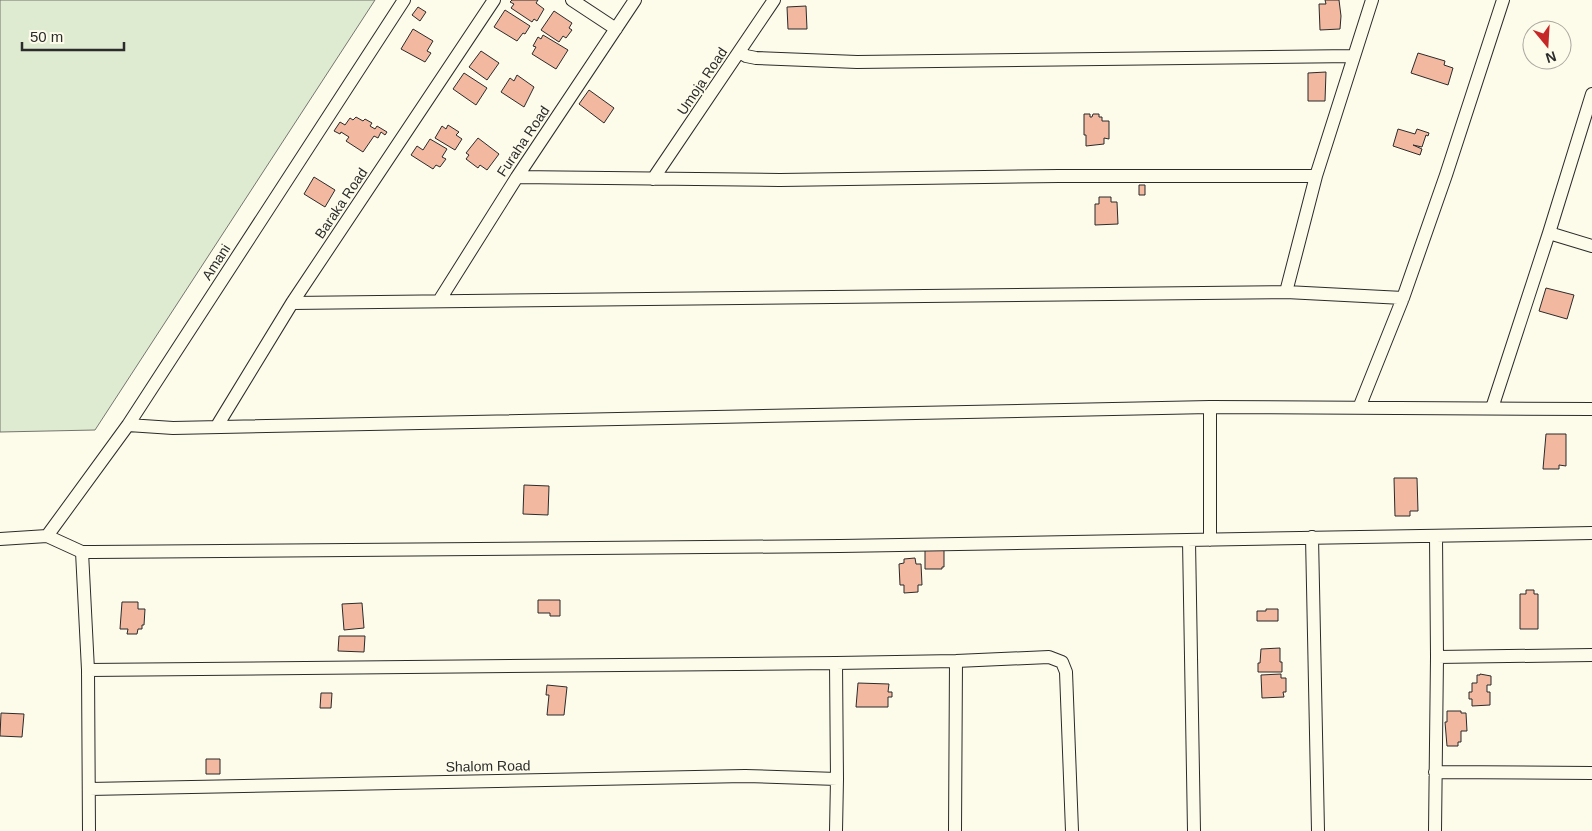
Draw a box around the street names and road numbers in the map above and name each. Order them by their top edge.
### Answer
street label: Umoja Road [674,44,730,118]
street label: Furaha Road [494,103,552,179]
street label: Baraka Road [312,165,370,241]
street label: Amani [198,241,234,283]
street label: Shalom Road [445,757,531,775]

